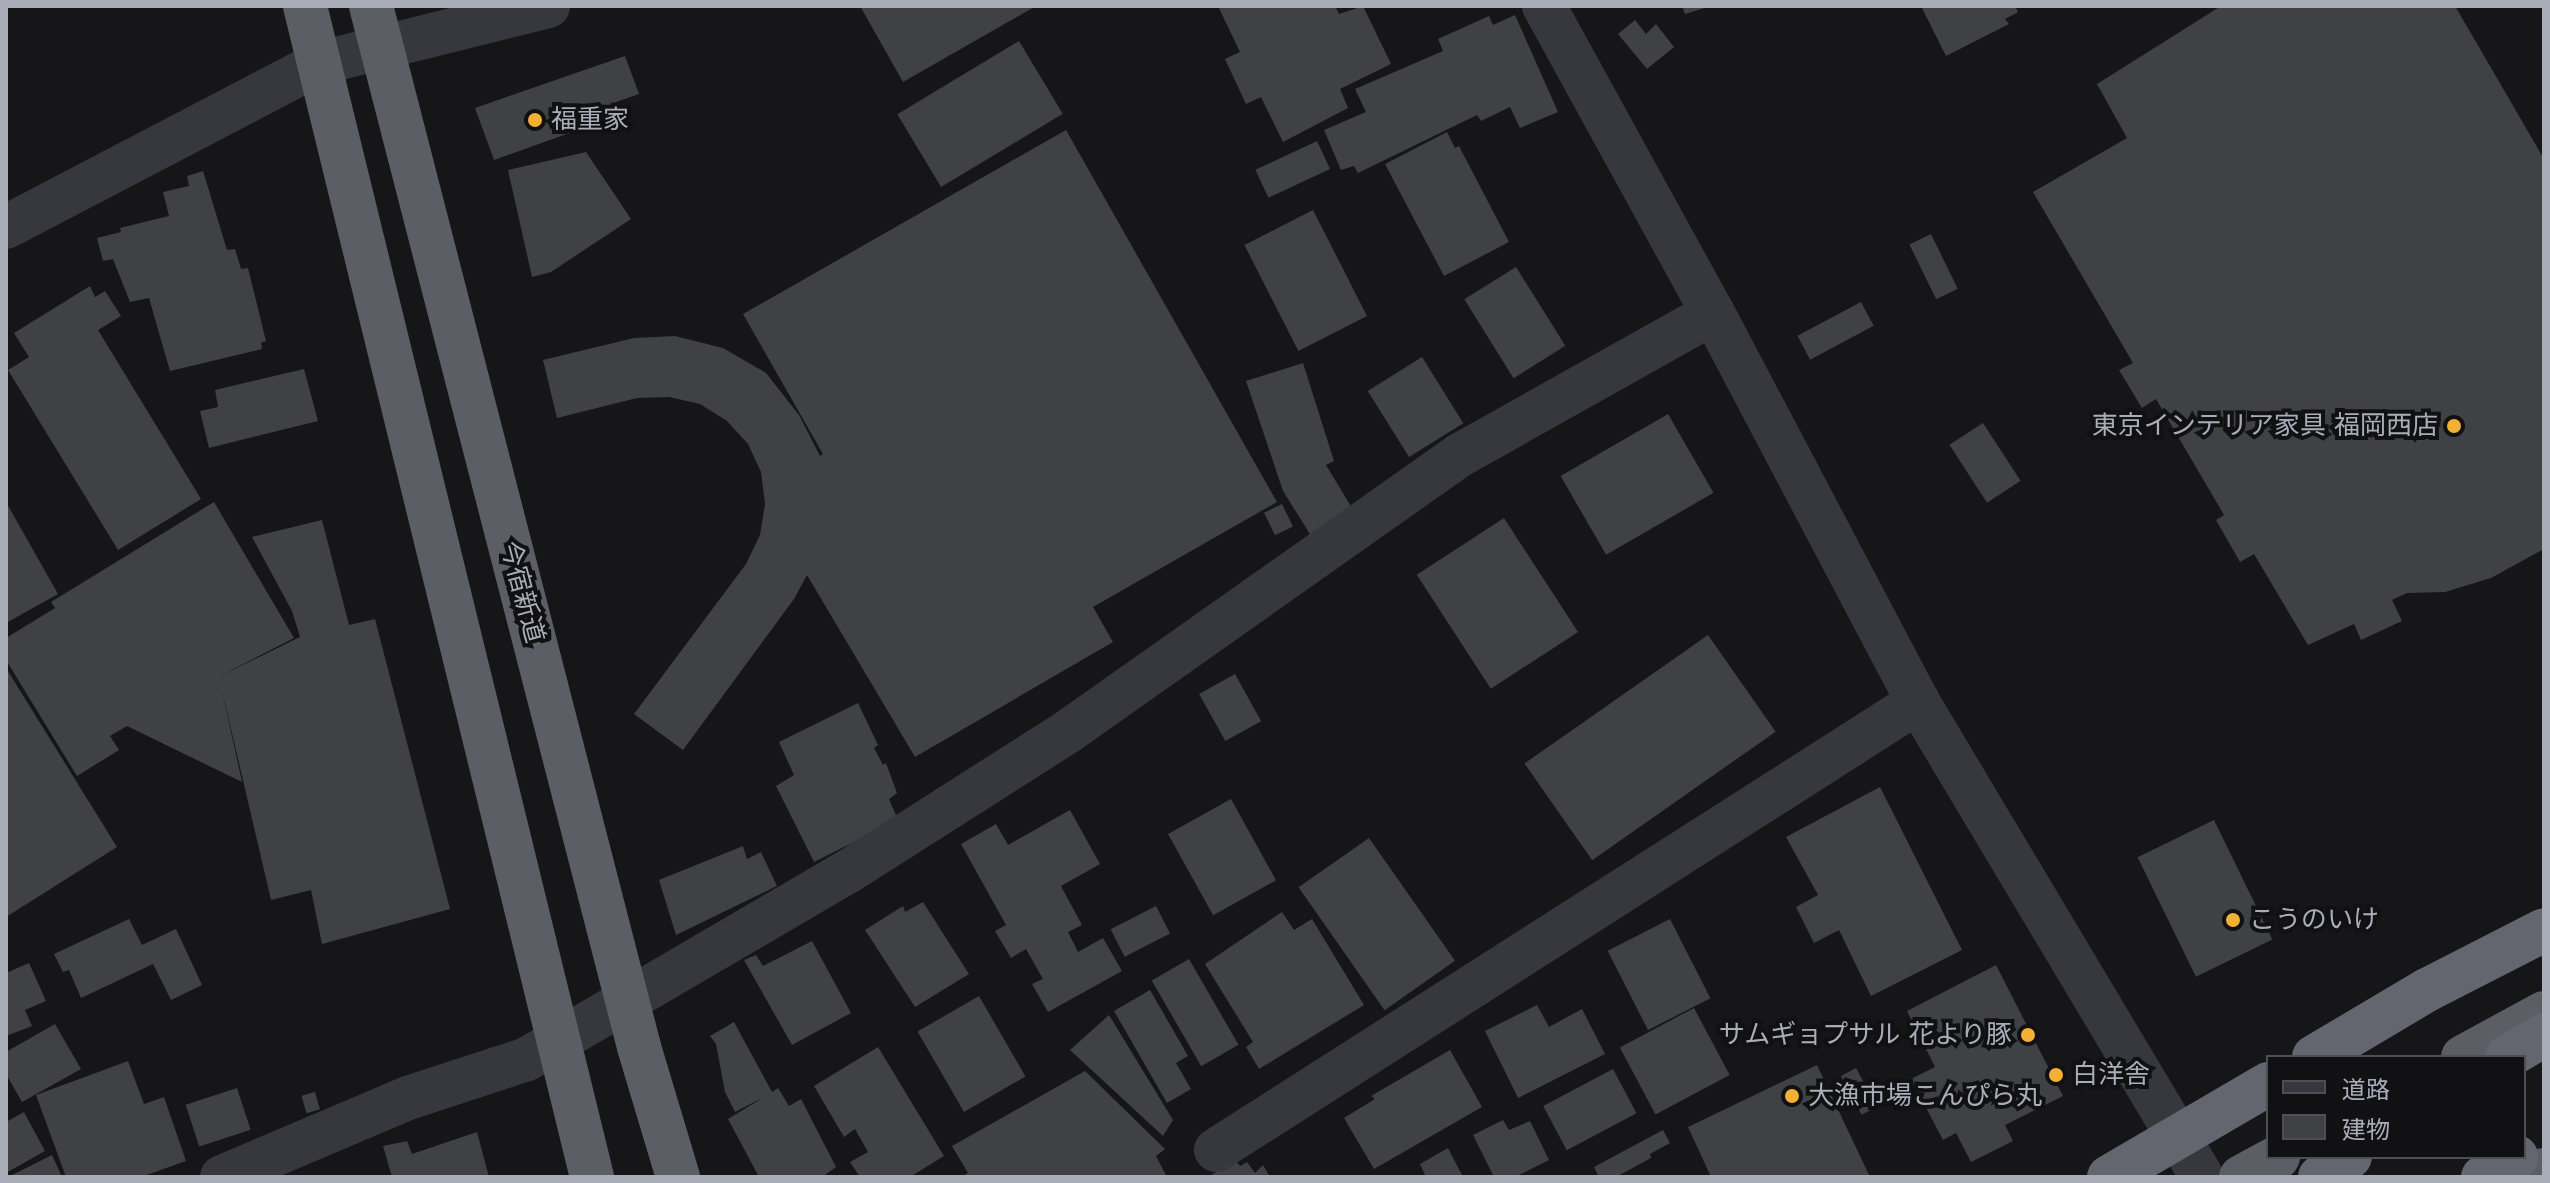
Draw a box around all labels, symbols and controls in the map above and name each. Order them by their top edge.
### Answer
place label: 福重家 [551,104,629,136]
marker: 福重家 [526,111,544,129]
place label: 東京インテリア家具 福岡西店 [2092,410,2438,442]
marker: 東京インテリア家具 福岡西店 [2445,417,2463,435]
street label: 今宿新道 [493,538,551,646]
place label: こうのいけ [2249,904,2379,936]
marker: こうのいけ [2224,911,2242,929]
place label: サムギョプサル 花より豚 [1718,1019,2012,1051]
marker: サムギョプサル 花より豚 [2019,1026,2037,1044]
legend [2266,1055,2526,1159]
place label: 白洋舎 [2072,1059,2150,1091]
marker: 白洋舎 [2047,1066,2065,1084]
text: 道路 [2342,1076,2390,1104]
place label: 大漁市場こんぴら丸 [1808,1080,2042,1112]
marker: 大漁市場こんぴら丸 [1783,1087,1801,1105]
text: 建物 [2342,1116,2390,1144]

